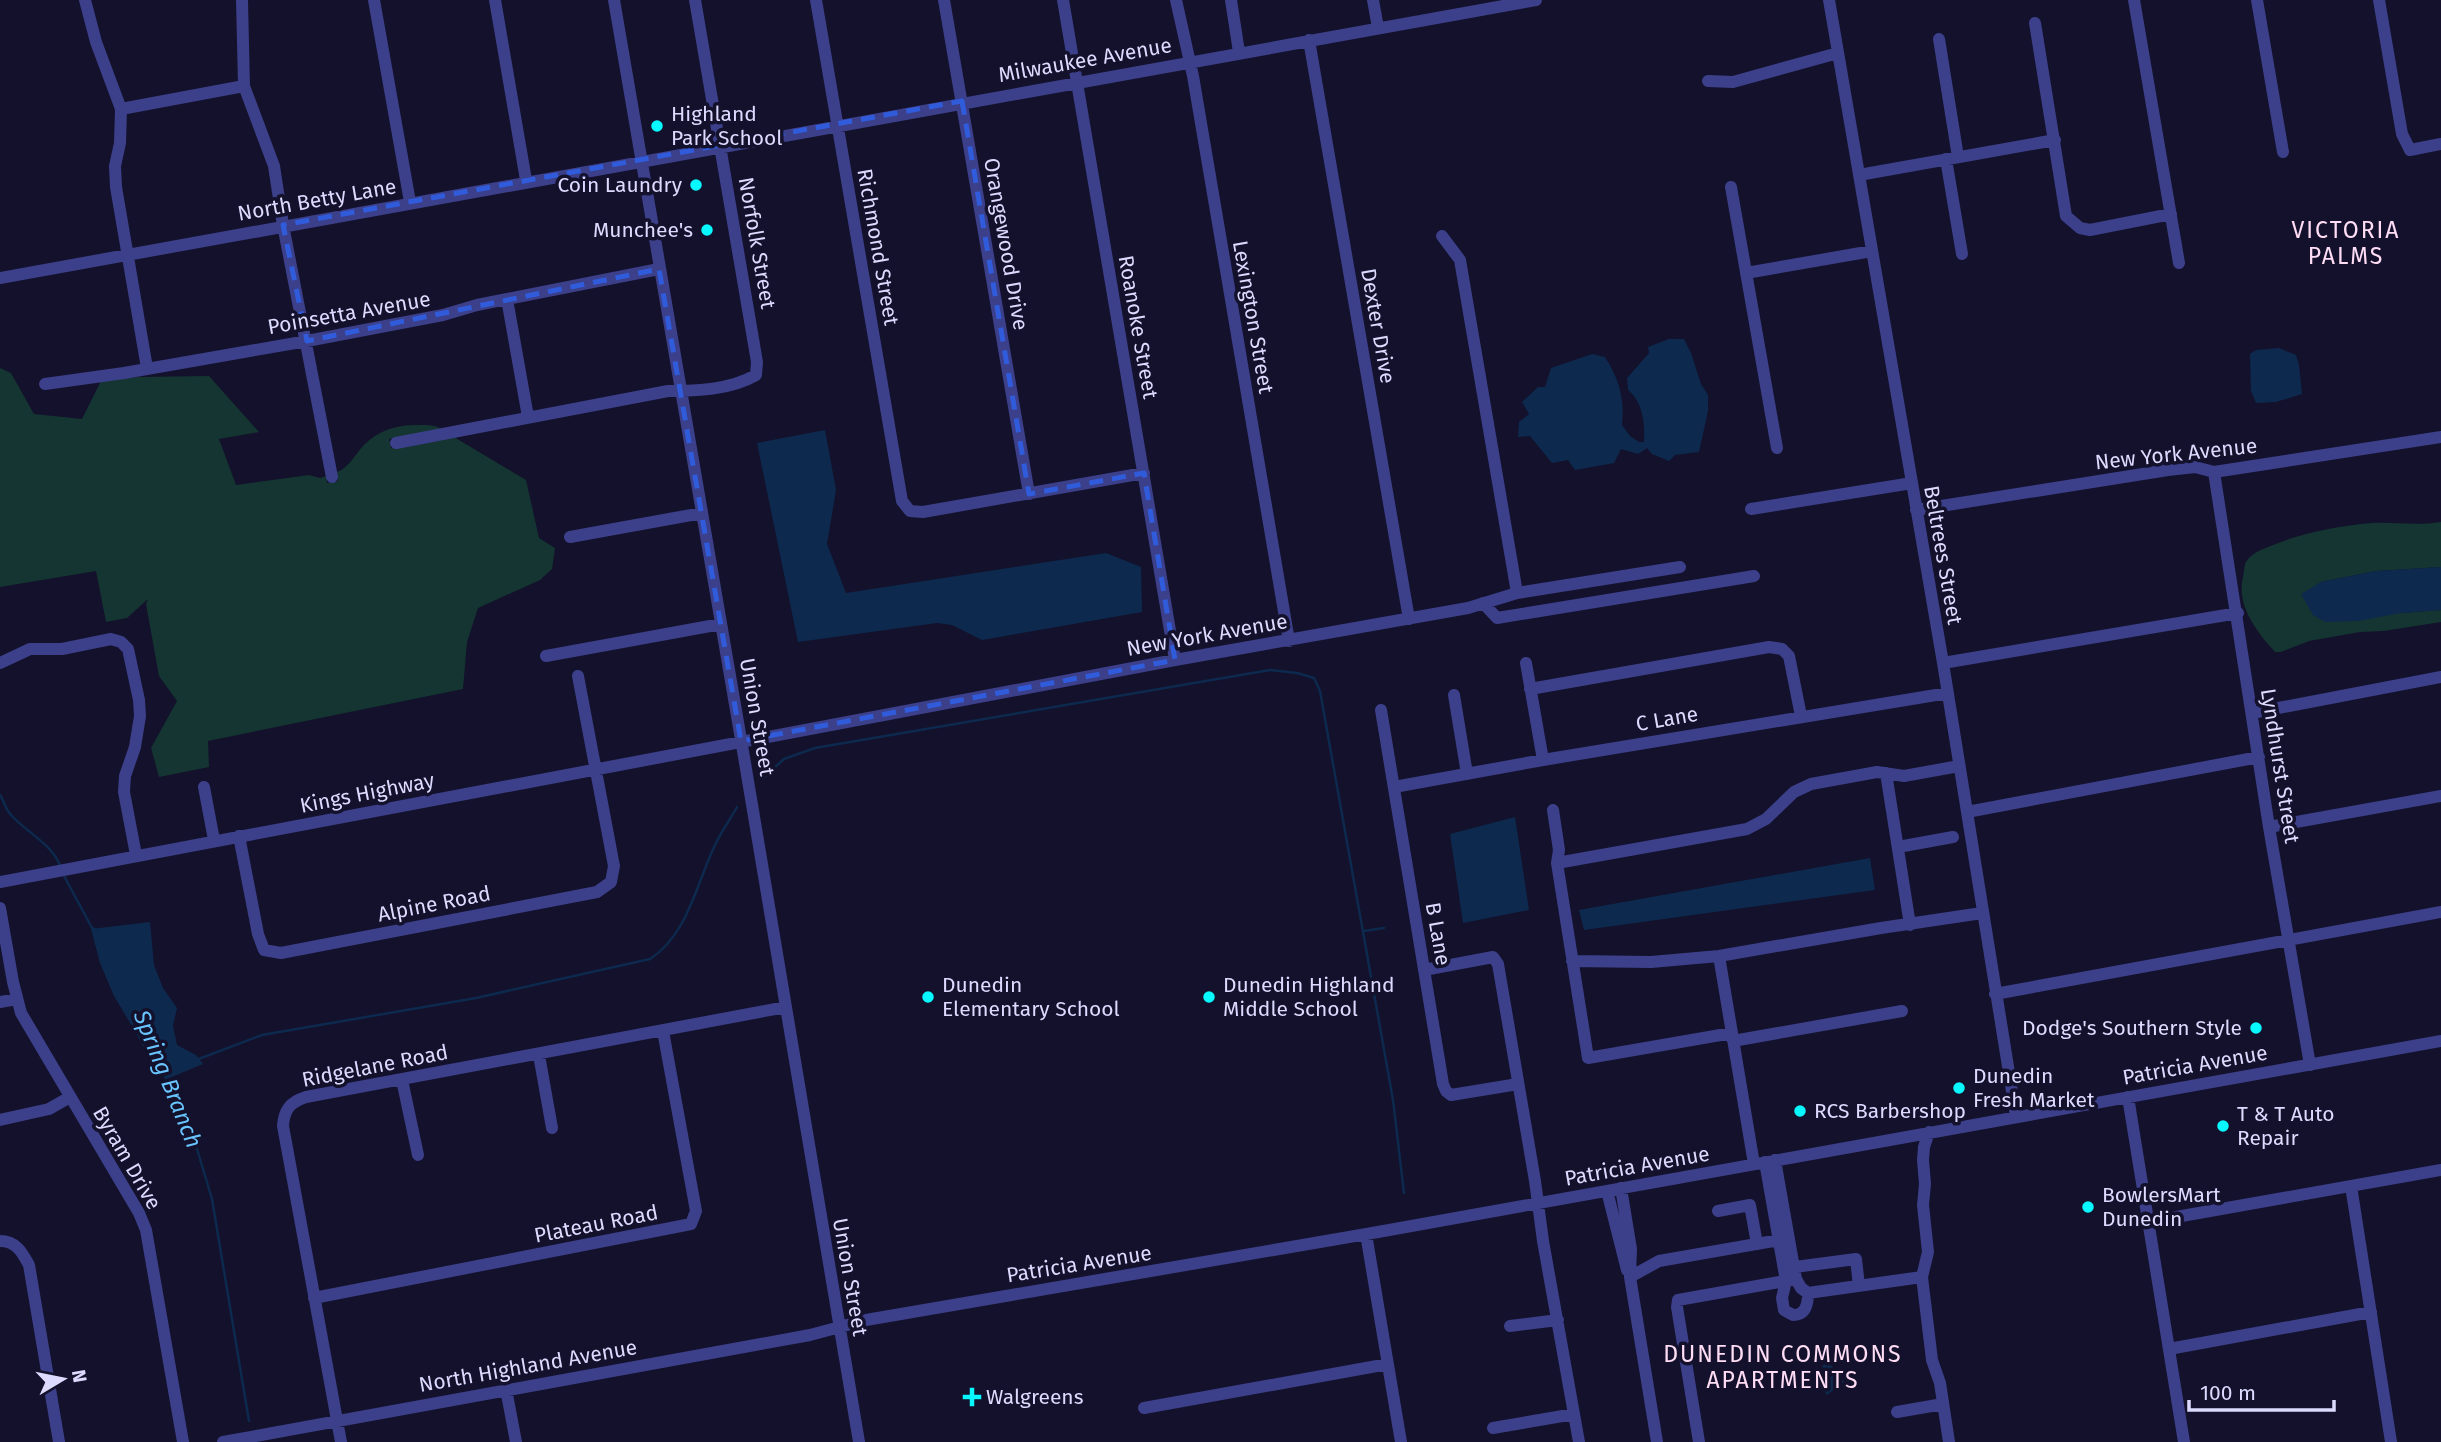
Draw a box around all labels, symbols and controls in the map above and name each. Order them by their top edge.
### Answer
street label: Milwaukee Avenue [996,32,1174,88]
place label: Highland Park School [671,101,782,151]
marker: Highland Park School [649,118,665,134]
street label: Orangewood Drive [978,156,1034,332]
street label: Richmond Street [851,167,905,328]
place label: Coin Laundry [557,172,683,198]
street label: North Betty Lane [236,173,398,227]
street label: Norfolk Street [733,175,781,311]
marker: Coin Laundry [688,177,704,193]
district label: VICTORIA PALMS [2291,216,2401,270]
place label: Munchee's [593,217,693,243]
marker: Munchee's [699,222,715,238]
street label: Lexington Street [1227,238,1279,396]
street label: Roanoke Street [1113,253,1163,401]
street label: Dexter Drive [1355,266,1401,386]
street label: Poinsetta Avenue [265,286,433,340]
street label: New York Avenue [2094,433,2258,475]
street label: Beltrees Street [1918,483,1968,627]
street label: New York Avenue [1124,608,1290,662]
street label: Union Street [734,656,780,778]
street label: Lyndhurst Street [2255,687,2305,846]
street label: C Lane [1634,701,1700,737]
street label: Kings Highway [298,767,437,819]
street label: Alpine Road [375,880,493,928]
street label: B Lane [1420,900,1456,968]
place label: Dunedin Elementary School [942,972,1120,1022]
place label: Dunedin Highland Middle School [1223,972,1395,1022]
marker: Dunedin Elementary School [920,989,936,1005]
marker: Dunedin Highland Middle School [1201,989,1217,1005]
water label: Spring Branch [127,1005,208,1152]
place label: Dodge's Southern Style [2022,1015,2242,1041]
marker: Dodge's Southern Style [2248,1020,2264,1036]
street label: Ridgelane Road [300,1039,450,1093]
street label: Patricia Avenue [2120,1039,2270,1091]
place label: Dunedin Fresh Market [1973,1063,2095,1113]
marker: Dunedin Fresh Market [1951,1080,1967,1096]
place label: RCS Barbershop [1814,1098,1966,1124]
place label: T & T Auto Repair [2237,1101,2335,1151]
street label: Byram Drive [87,1102,167,1214]
marker: RCS Barbershop [1792,1103,1808,1119]
marker: T & T Auto Repair [2215,1118,2231,1134]
street label: Patricia Avenue [1562,1140,1712,1192]
place label: BowlersMart Dunedin [2102,1182,2221,1232]
street label: Plateau Road [532,1199,660,1249]
marker: BowlersMart Dunedin [2080,1199,2096,1215]
street label: Union Street [827,1216,873,1338]
street label: Patricia Avenue [1005,1240,1153,1288]
street label: North Highland Avenue [417,1334,639,1398]
district label: DUNEDIN COMMONS APARTMENTS [1663,1340,1903,1394]
north arrow [28,1344,98,1414]
text: N [67,1368,92,1384]
scale bar [2189,1368,2334,1412]
text: 100 m [2200,1380,2256,1406]
place label: Walgreens [986,1384,1084,1410]
marker: Walgreens [964,1389,980,1405]

